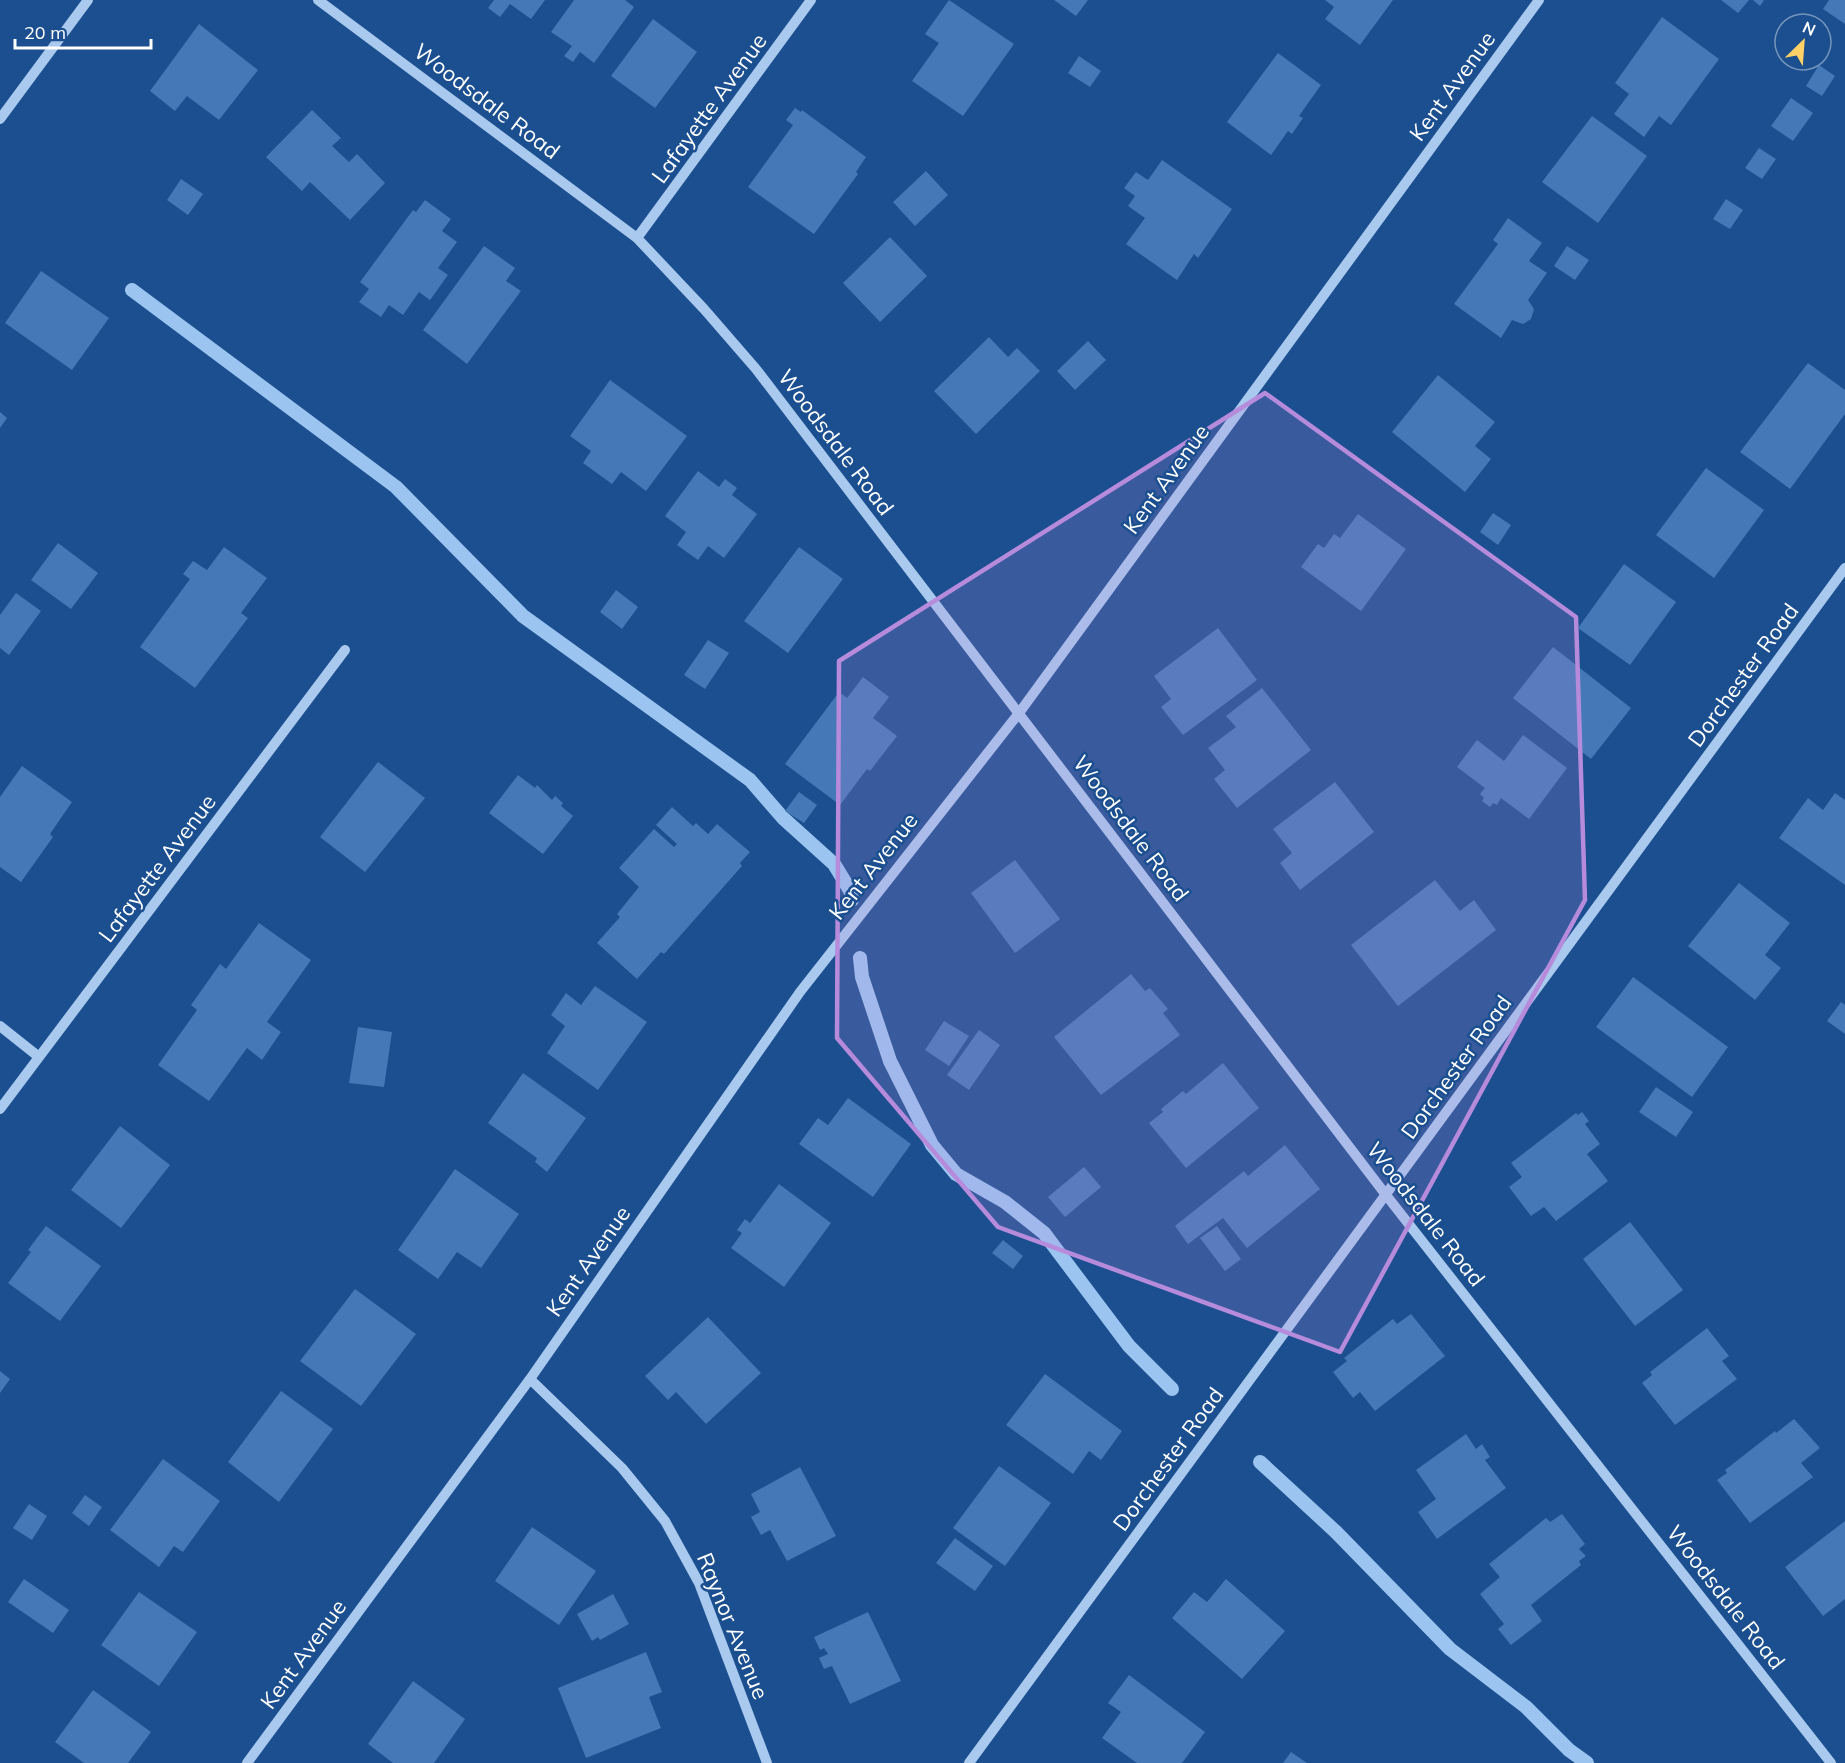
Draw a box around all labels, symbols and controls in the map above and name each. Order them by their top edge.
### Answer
scale bar [15,12,152,50]
north arrow [1773,12,1833,72]
text: N [1800,17,1819,40]
text: 20 m [24,21,66,44]
street label: Kent Avenue [1403,26,1501,146]
street label: Lafayette Avenue [645,28,773,188]
street label: Woodsdale Road [408,37,566,165]
street label: Woodsdale Road [772,363,900,521]
street label: Kent Avenue [1117,419,1215,539]
street label: Dorchester Road [1682,598,1804,752]
street label: Woodsdale Road [1067,749,1195,907]
street label: Lafayette Avenue [92,788,222,948]
street label: Kent Avenue [822,807,924,925]
street label: Dorchester Road [1395,990,1517,1144]
street label: Woodsdale Road [1361,1136,1491,1292]
street label: Kent Avenue [540,1200,636,1322]
street label: Dorchester Road [1107,1382,1229,1536]
street label: Woodsdale Road [1661,1519,1791,1675]
street label: Raynor Avenue [691,1549,775,1703]
street label: Kent Avenue [254,1594,352,1714]

